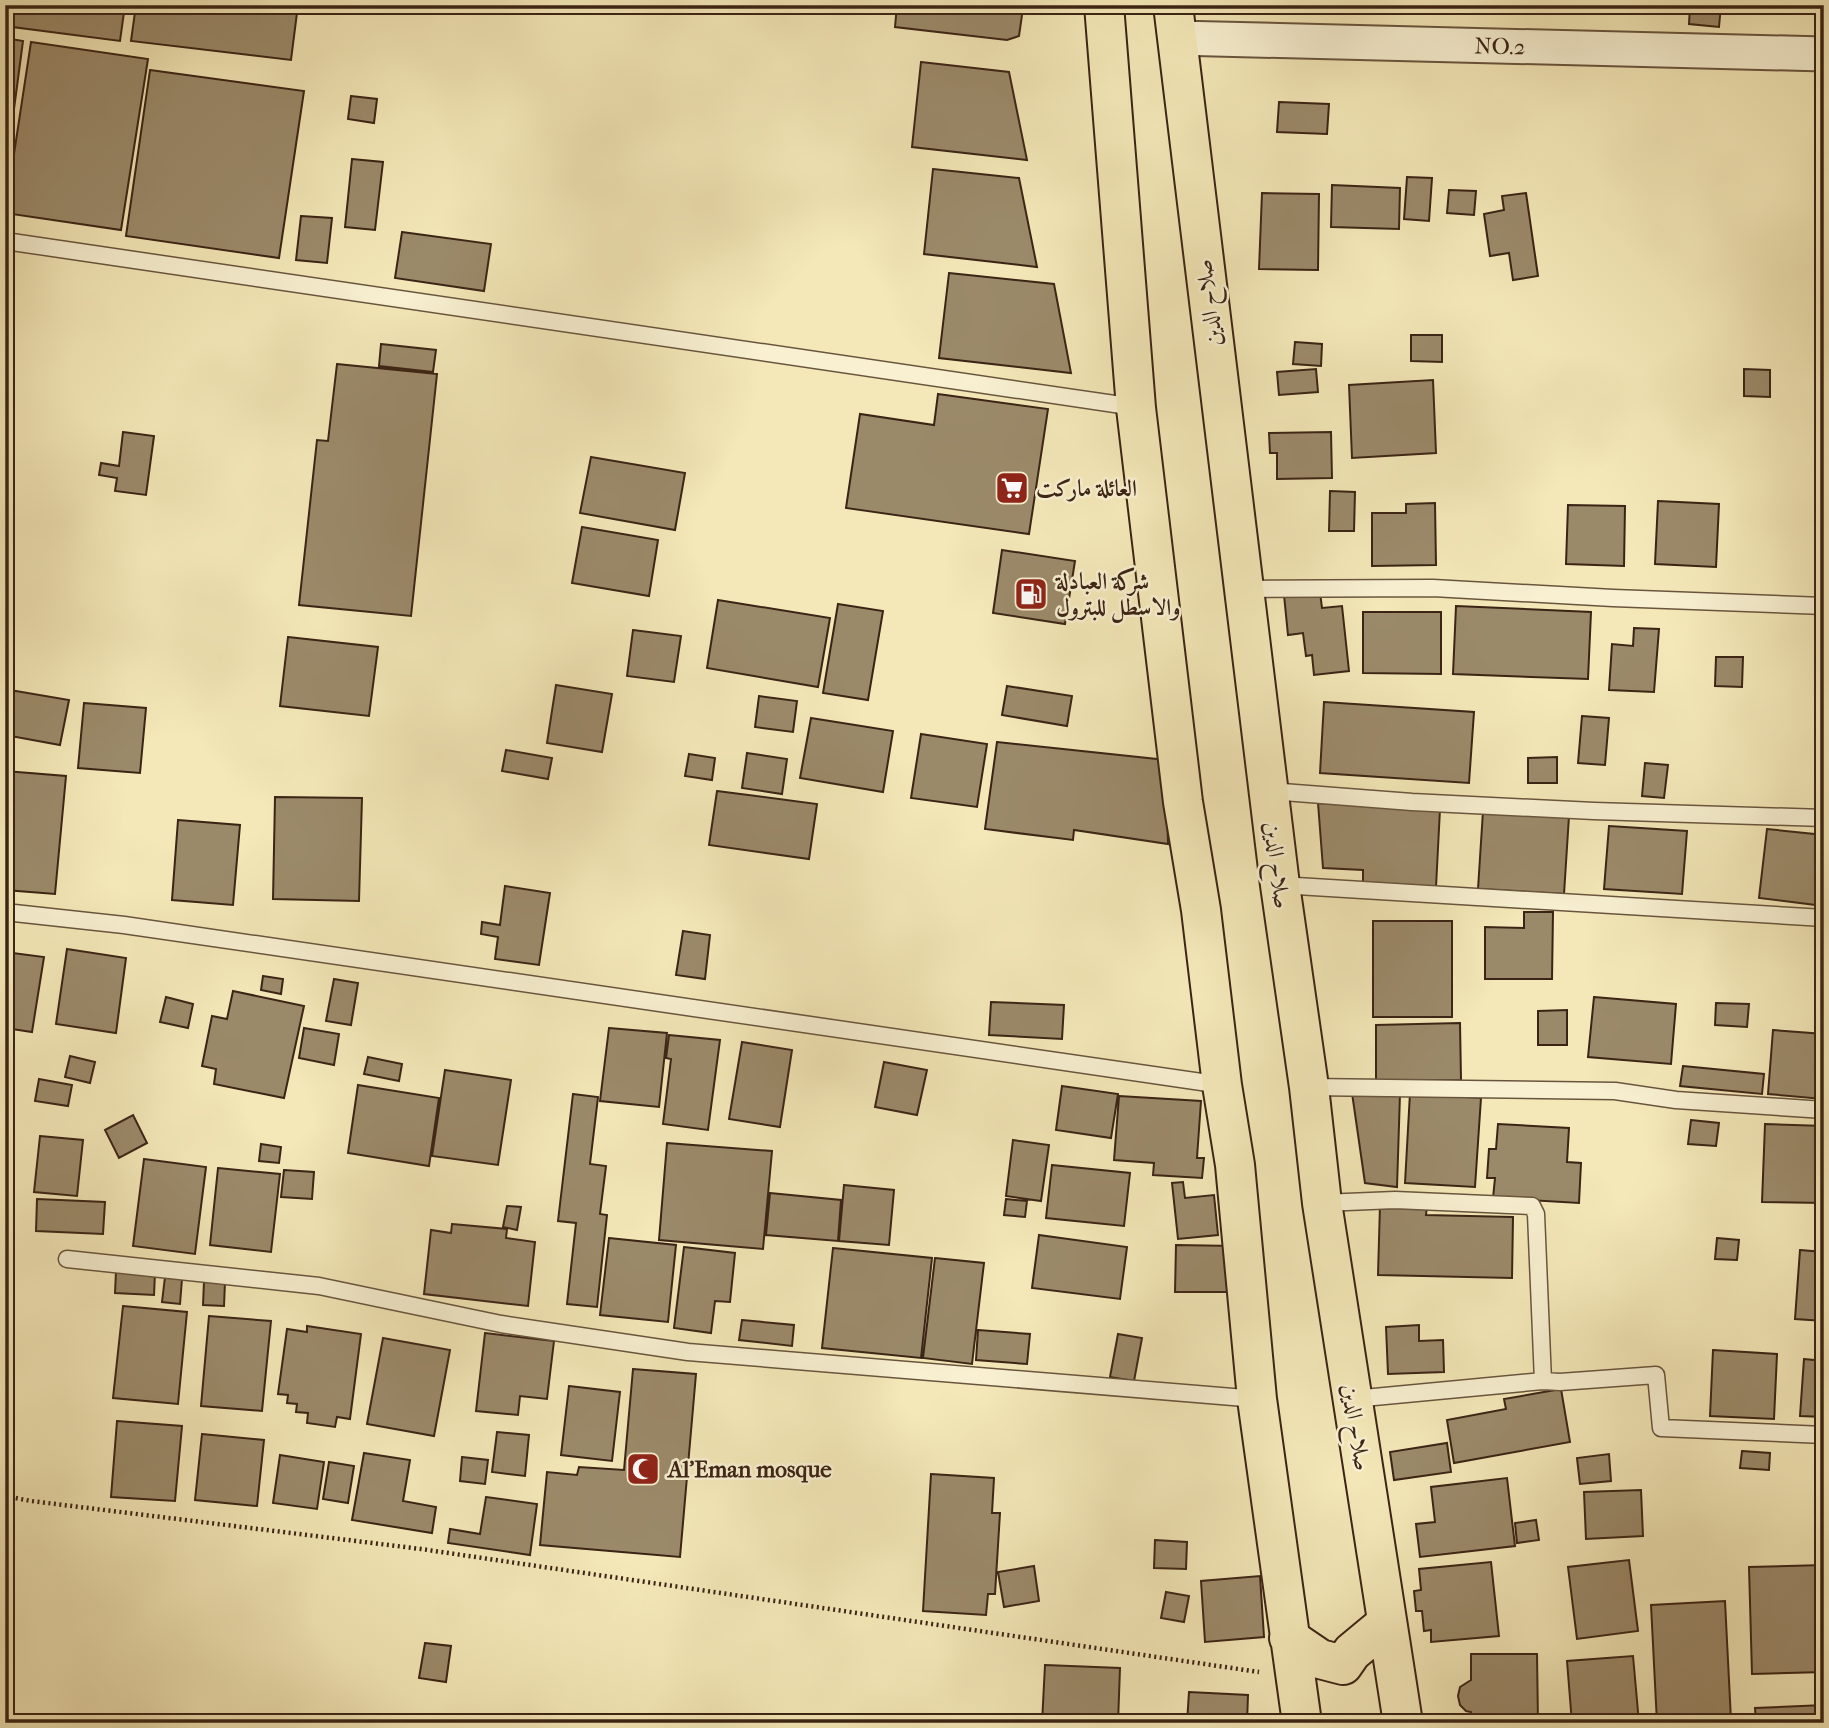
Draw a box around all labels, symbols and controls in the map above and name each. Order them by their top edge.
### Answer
street label: NO.2 [1474,33,1526,60]
street label: صلاح الدين [1190,257,1234,348]
supermarket icon: العائلة ماركت [993,469,1031,507]
place label: العائلة ماركت [1036,475,1137,502]
place label: شركة العبادلة والاسطل للبترول [1054,567,1180,624]
fuel station icon: شركة العبادلة والاسطل للبترول [1012,575,1050,613]
street label: صلاح الدين [1252,820,1296,911]
street label: صلاح الدين [1329,1382,1377,1474]
mosque icon: Al'Eman mosque [624,1450,662,1488]
place label: Al'Eman mosque [666,1456,832,1483]

